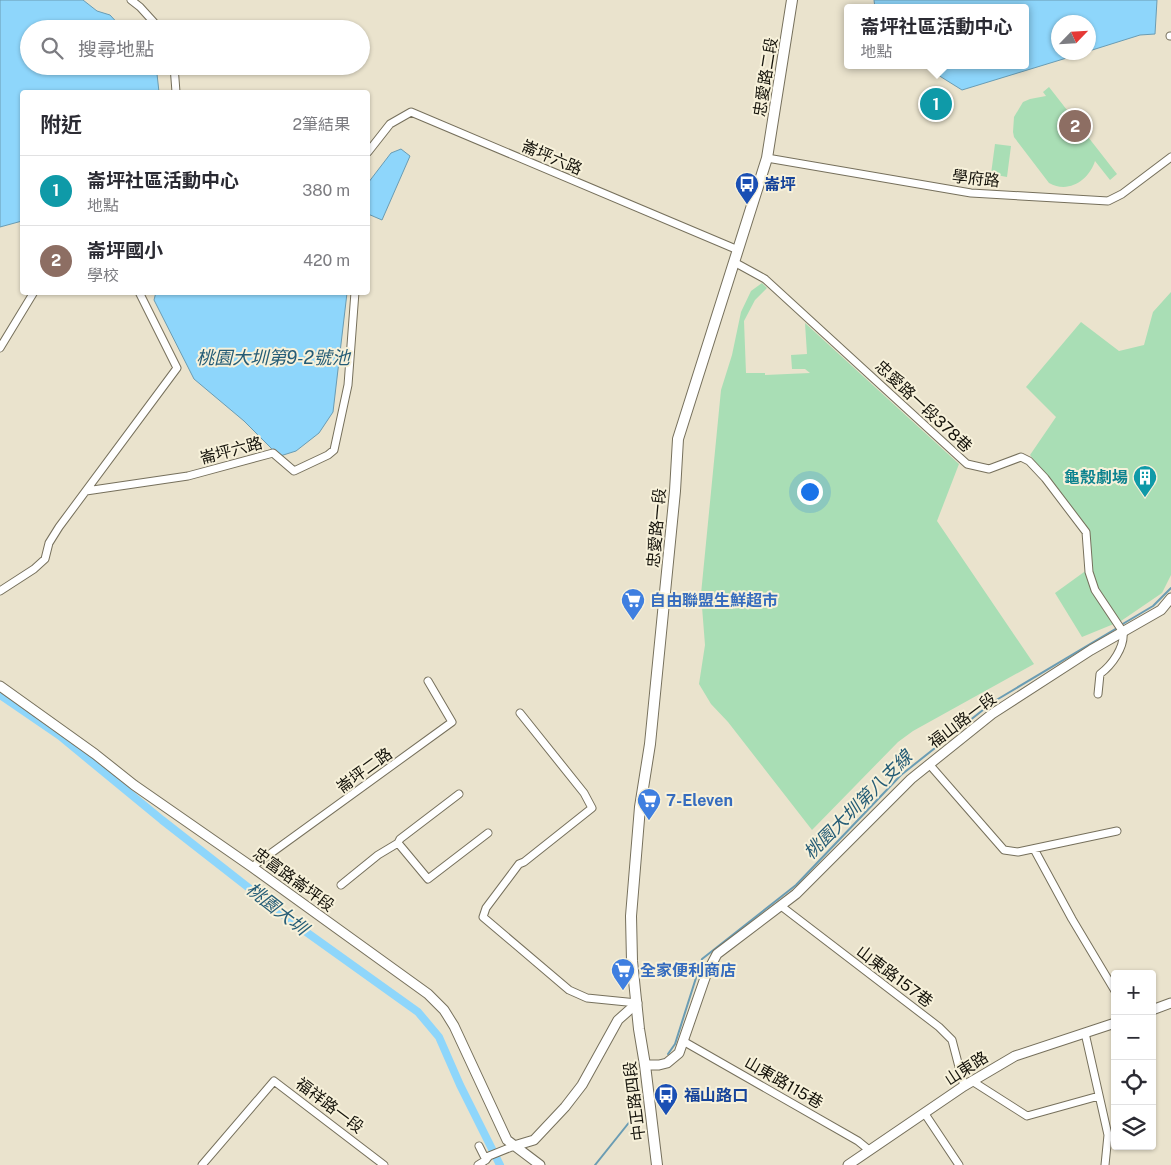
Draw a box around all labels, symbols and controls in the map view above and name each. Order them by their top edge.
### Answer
popup [844,4,1029,69]
text: 崙坪社區活動中心 [860,15,1013,37]
north arrow [1051,15,1096,60]
search box [20,20,370,75]
icon: search [38,34,66,62]
street label: 忠愛路二段 [750,36,781,118]
text: 搜尋地點 [78,38,154,60]
text: 地點 [860,42,893,61]
pin: 1 [920,85,952,123]
pin: 2 [1059,107,1091,145]
text: 附近 [40,112,82,137]
text: 2筆結果 [292,115,350,134]
street label: 崙坪六路 [519,136,585,179]
street label: 學府路 [951,167,1001,190]
text: 崙坪社區活動中心 [87,169,239,191]
bus stop icon: 崙坪 [734,171,760,205]
place label: 崙坪 [764,175,796,194]
text: 1 [53,181,59,200]
text: 380 m [302,181,350,200]
text: 地點 [87,196,119,215]
text: 崙坪國小 [87,239,163,261]
text: 2 [51,251,61,270]
text: 420 m [303,251,350,270]
text: 學校 [87,266,119,285]
water label: 桃園大圳第9-2號池 [196,347,352,368]
street label: 忠愛路一段378巷 [871,357,976,456]
street label: 崙坪六路 [198,433,265,468]
building icon: 龜殼劇場 [1132,464,1158,498]
place label: 龜殼劇場 [1064,468,1128,487]
your location [797,479,823,505]
street label: 忠愛路一段 [644,487,669,569]
supermarket icon: 自由聯盟生鮮超市 [620,587,646,621]
place label: 自由聯盟生鮮超市 [650,591,778,610]
street label: 福山路一段 [925,689,1000,752]
street label: 崙坪二路 [333,744,396,797]
water label: 桃園大圳第八支線 [799,745,917,863]
supermarket icon: 7-Eleven [636,787,662,821]
place label: 7-Eleven [666,791,733,810]
street label: 忠富路崙坪段 [249,844,338,915]
water label: 桃園大圳 [242,878,315,941]
street label: 山東路157巷 [853,942,937,1011]
supermarket icon: 全家便利商店 [610,957,636,991]
place label: 全家便利商店 [640,961,736,980]
map controls [1111,970,1156,1150]
button: + [1111,970,1156,1015]
button: − [1111,1015,1156,1060]
street label: 山東路 [941,1047,992,1089]
street label: 山東路115巷 [741,1052,826,1112]
street label: 中正路四段 [620,1060,649,1142]
button: locate [1111,1060,1156,1105]
street label: 福祥路一段 [292,1074,367,1137]
bus stop icon: 福山路口 [653,1082,679,1116]
place label: 福山路口 [684,1086,748,1105]
button: layers [1111,1105,1156,1150]

